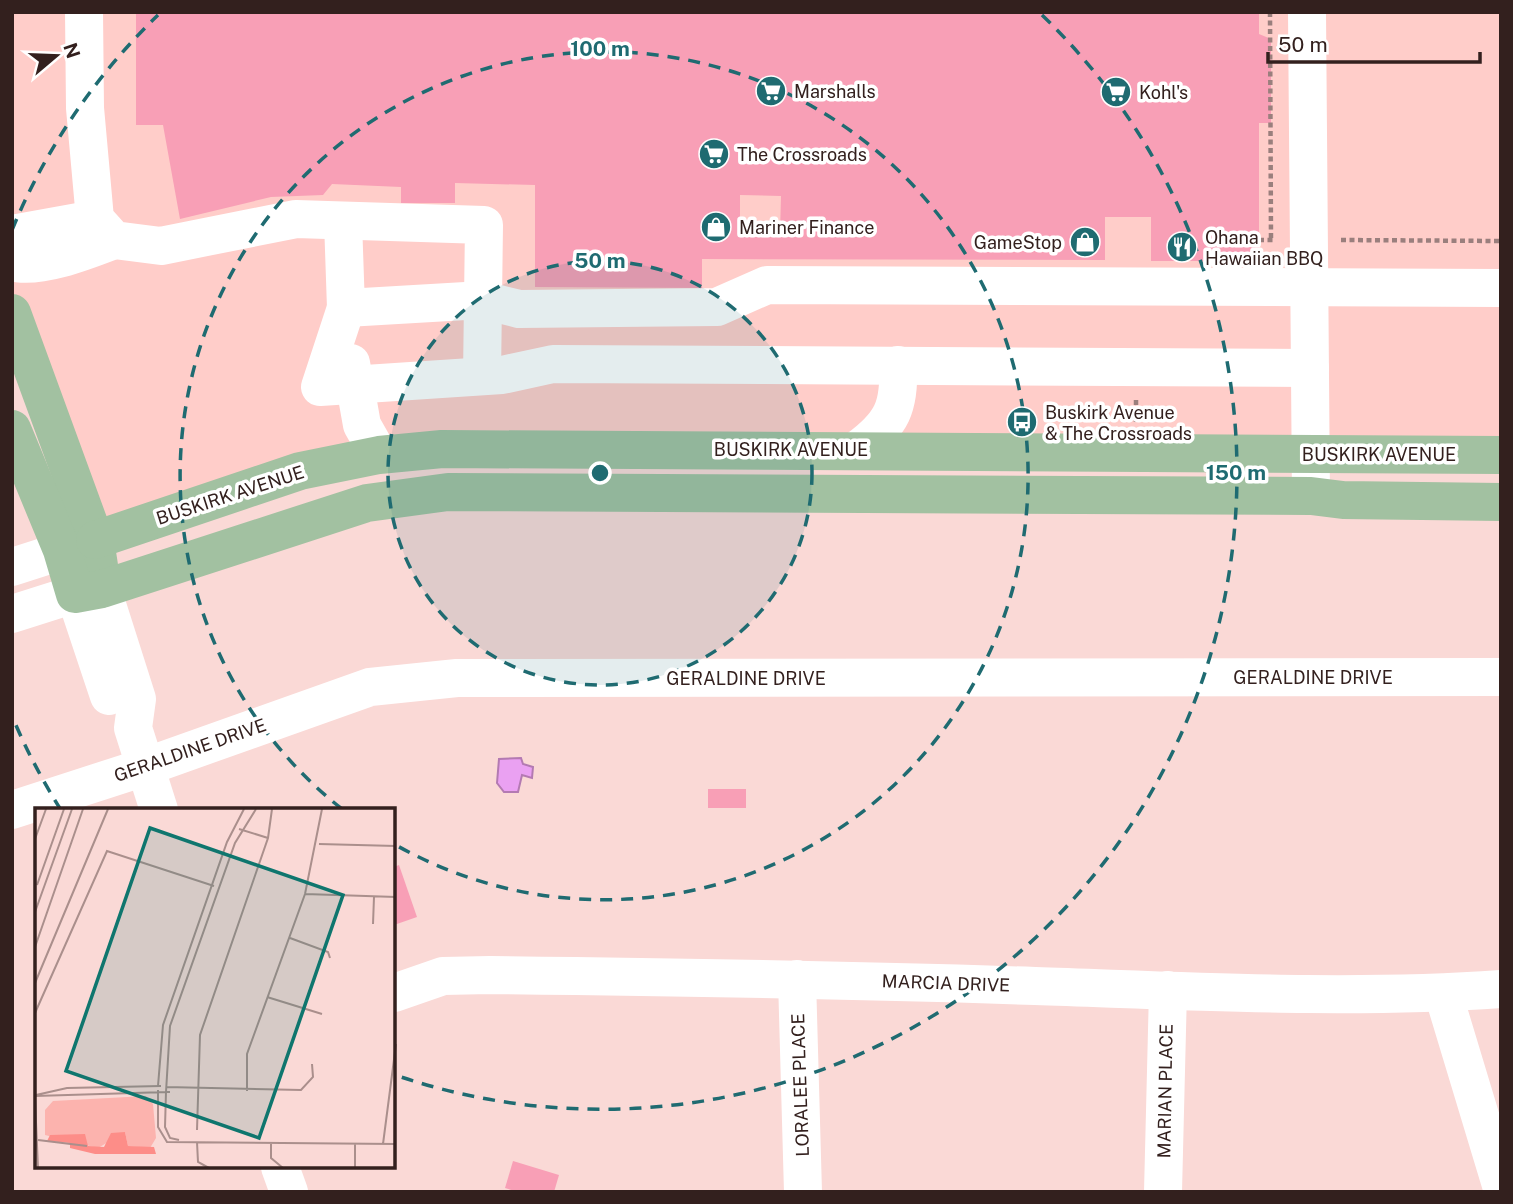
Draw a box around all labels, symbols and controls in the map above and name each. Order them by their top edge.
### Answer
north arrow [21,21,91,91]
scale bar [1268,21,1480,65]
text: 50 m [1278,32,1328,57]
text: 100 m [570,36,630,61]
text: N [59,40,85,61]
supermarket icon: Marshalls [754,74,788,108]
supermarket icon: Kohl's [1099,75,1133,109]
place label: Marshalls [794,81,876,102]
place label: Kohl's [1139,82,1188,103]
supermarket icon: The Crossroads [697,137,731,171]
place label: The Crossroads [737,144,867,165]
shop icon: Mariner Finance [699,210,733,244]
place label: Mariner Finance [739,217,874,238]
shop icon: GameStop [1068,225,1102,259]
place label: Ohana Hawaiian BBQ [1205,227,1324,269]
restaurant icon: Ohana Hawaiian BBQ [1165,230,1199,264]
place label: GameStop [974,232,1062,253]
text: 50 m [574,248,626,273]
place label: Buskirk Avenue & The Crossroads [1045,402,1192,444]
bus stop icon: Buskirk Avenue & The Crossroads [1005,405,1039,439]
street label: BUSKIRK AVENUE [714,439,868,460]
street label: BUSKIRK AVENUE [1302,444,1456,465]
text: 150 m [1206,460,1266,485]
street label: BUSKIRK AVENUE [153,461,307,529]
centre of rings [588,461,612,485]
street label: GERALDINE DRIVE [1233,667,1393,688]
street label: GERALDINE DRIVE [666,668,826,689]
street label: GERALDINE DRIVE [111,714,269,786]
inset map [35,808,396,1169]
street label: MARCIA DRIVE [881,970,1011,996]
street label: LORALEE PLACE [787,1013,813,1157]
street label: MARIAN PLACE [1153,1024,1177,1158]

